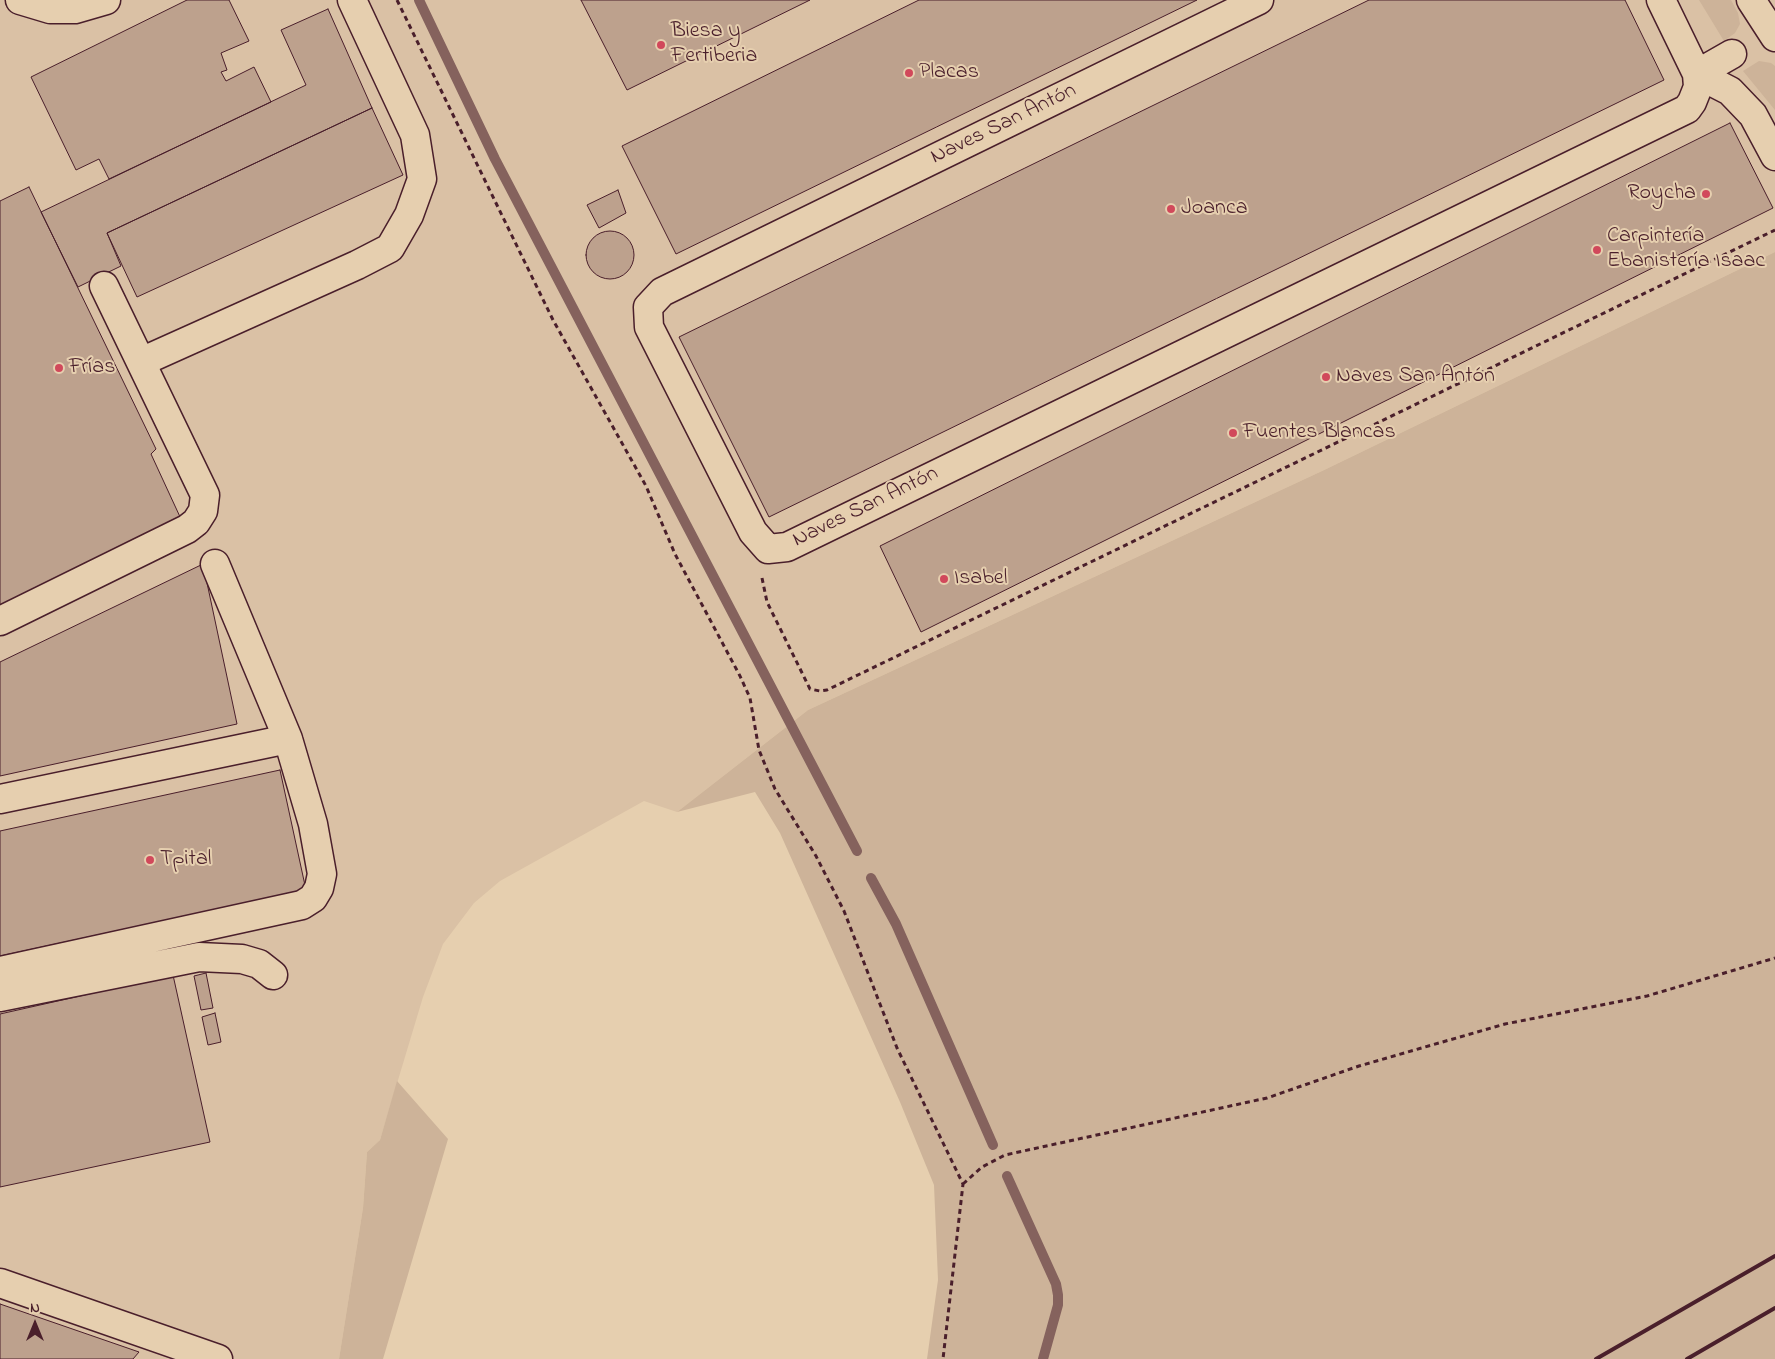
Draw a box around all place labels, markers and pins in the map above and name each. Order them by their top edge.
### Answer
place label: Biesa y Fertiberia [671,19,757,70]
marker: Biesa y Fertiberia [655,39,667,51]
place label: Placas [919,60,979,86]
marker: Placas [903,67,915,79]
place label: Roycha [1627,181,1696,207]
marker: Roycha [1700,188,1712,200]
place label: Joanca [1181,196,1248,222]
marker: Joanca [1165,203,1177,215]
place label: Carpintería Ebanistería Isaac [1607,224,1765,276]
marker: Carpintería Ebanistería Isaac [1591,244,1603,256]
place label: Frías [69,355,115,381]
marker: Frías [53,362,65,374]
place label: Naves San Antón [1336,364,1495,390]
marker: Naves San Antón [1320,371,1332,383]
place label: Fuentes Blancas [1243,420,1396,446]
marker: Fuentes Blancas [1227,427,1239,439]
place label: Isabel [954,566,1007,592]
marker: Isabel [938,573,950,585]
place label: Tpital [160,847,212,873]
marker: Tpital [144,854,156,866]

